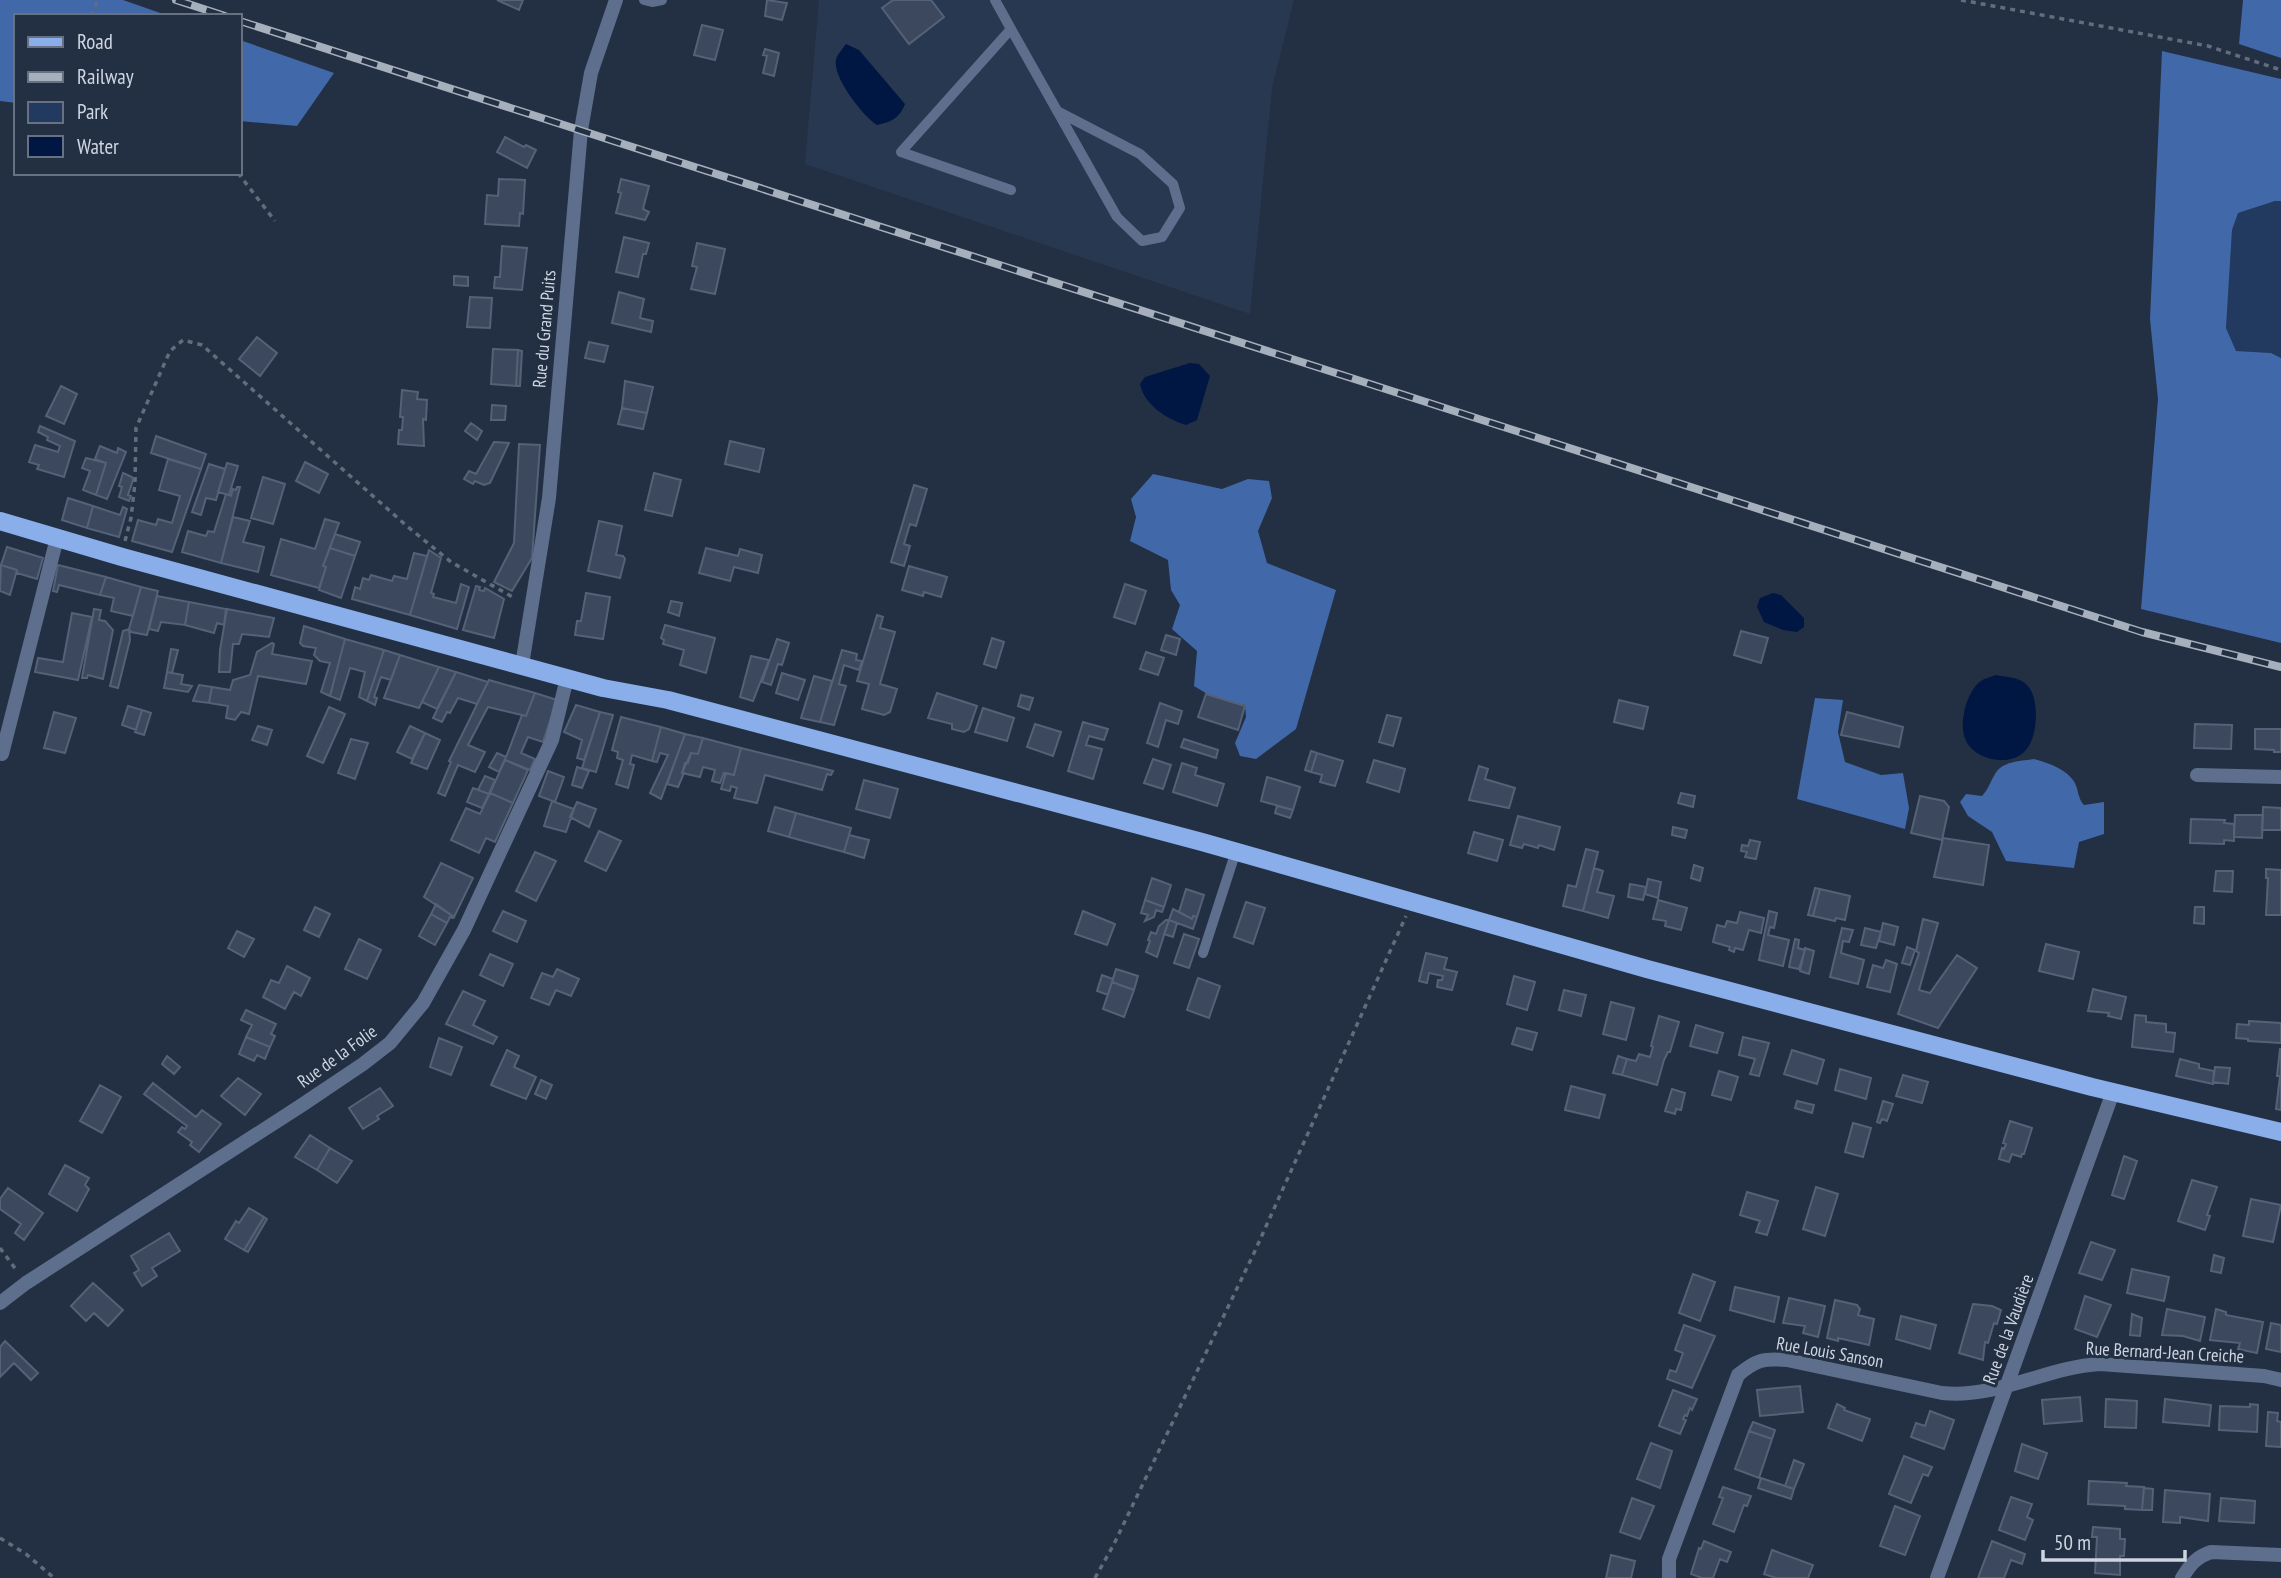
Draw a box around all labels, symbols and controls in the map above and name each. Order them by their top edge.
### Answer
legend [14,14,242,175]
text: Road [77,28,113,55]
text: Railway [77,63,134,90]
text: Park [77,98,108,125]
text: Water [77,133,119,160]
street label: Rue du Grand Puits [527,269,561,389]
street label: Rue de la Folie [293,1019,381,1093]
street label: Rue de la Vaudière [1977,1271,2039,1387]
street label: Rue Louis Sanson [1775,1331,1885,1373]
street label: Rue Bernard-Jean Creiche [2085,1336,2245,1368]
scale bar [2043,1518,2185,1562]
text: 50 m [2054,1529,2091,1556]

